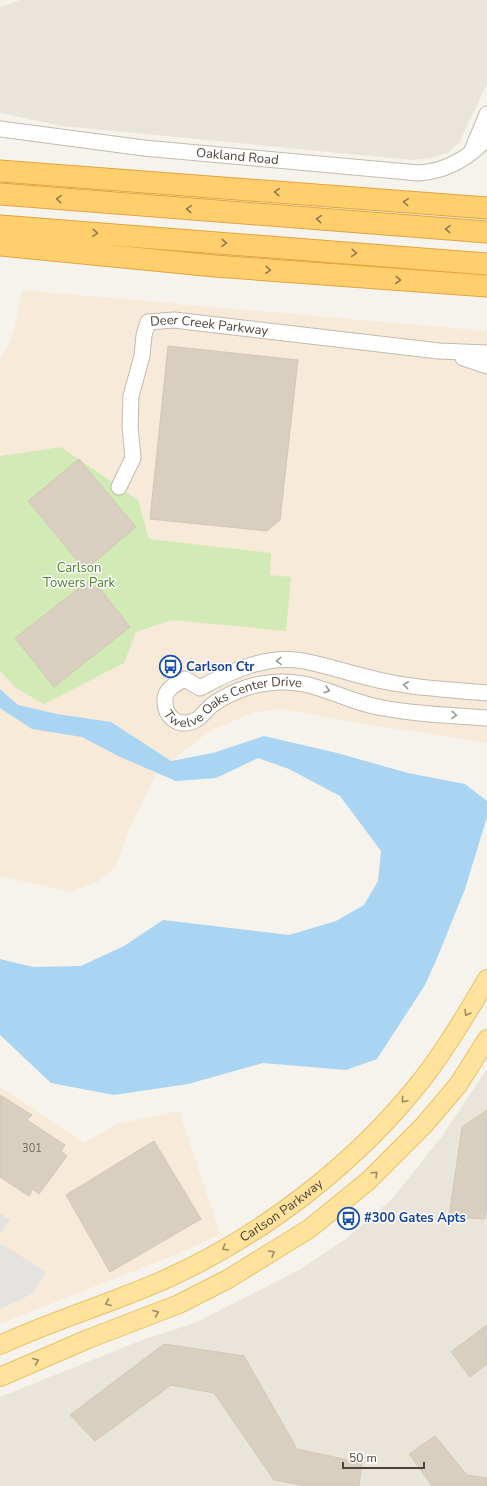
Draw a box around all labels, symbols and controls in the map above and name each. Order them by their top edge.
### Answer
street label: Oakland Road [195,144,279,169]
one-way arrow [274,188,280,197]
one-way arrow [56,194,62,203]
one-way arrow [403,197,409,206]
one-way arrow [186,204,192,213]
one-way arrow [315,214,322,223]
one-way arrow [445,224,451,233]
one-way arrow [92,229,98,238]
one-way arrow [221,239,227,248]
one-way arrow [351,249,357,258]
one-way arrow [265,266,271,275]
one-way arrow [395,275,401,284]
street label: Deer Creek Parkway [149,311,269,340]
park label: Carlson Towers Park [43,559,115,592]
bus stop icon: Carlson Ctr [158,654,184,680]
one-way arrow [276,657,282,666]
place label: Carlson Ctr [186,658,255,676]
street label: Twelve Oaks Center Drive [159,673,303,732]
one-way arrow [403,681,409,690]
one-way arrow [323,685,330,694]
one-way arrow [451,711,457,720]
one-way arrow [465,1009,472,1016]
one-way arrow [402,1095,409,1103]
house number: 301 [22,1141,42,1156]
one-way arrow [370,1171,378,1179]
street label: Carlson Parkway [236,1175,327,1247]
bus stop icon: #300 Gates Apts [335,1205,361,1231]
place label: #300 Gates Apts [364,1209,466,1227]
one-way arrow [222,1243,229,1250]
one-way arrow [268,1251,275,1258]
one-way arrow [104,1298,111,1306]
one-way arrow [153,1310,160,1318]
one-way arrow [31,1358,39,1366]
scale bar [343,1444,424,1470]
text: 50 m [349,1450,377,1466]

